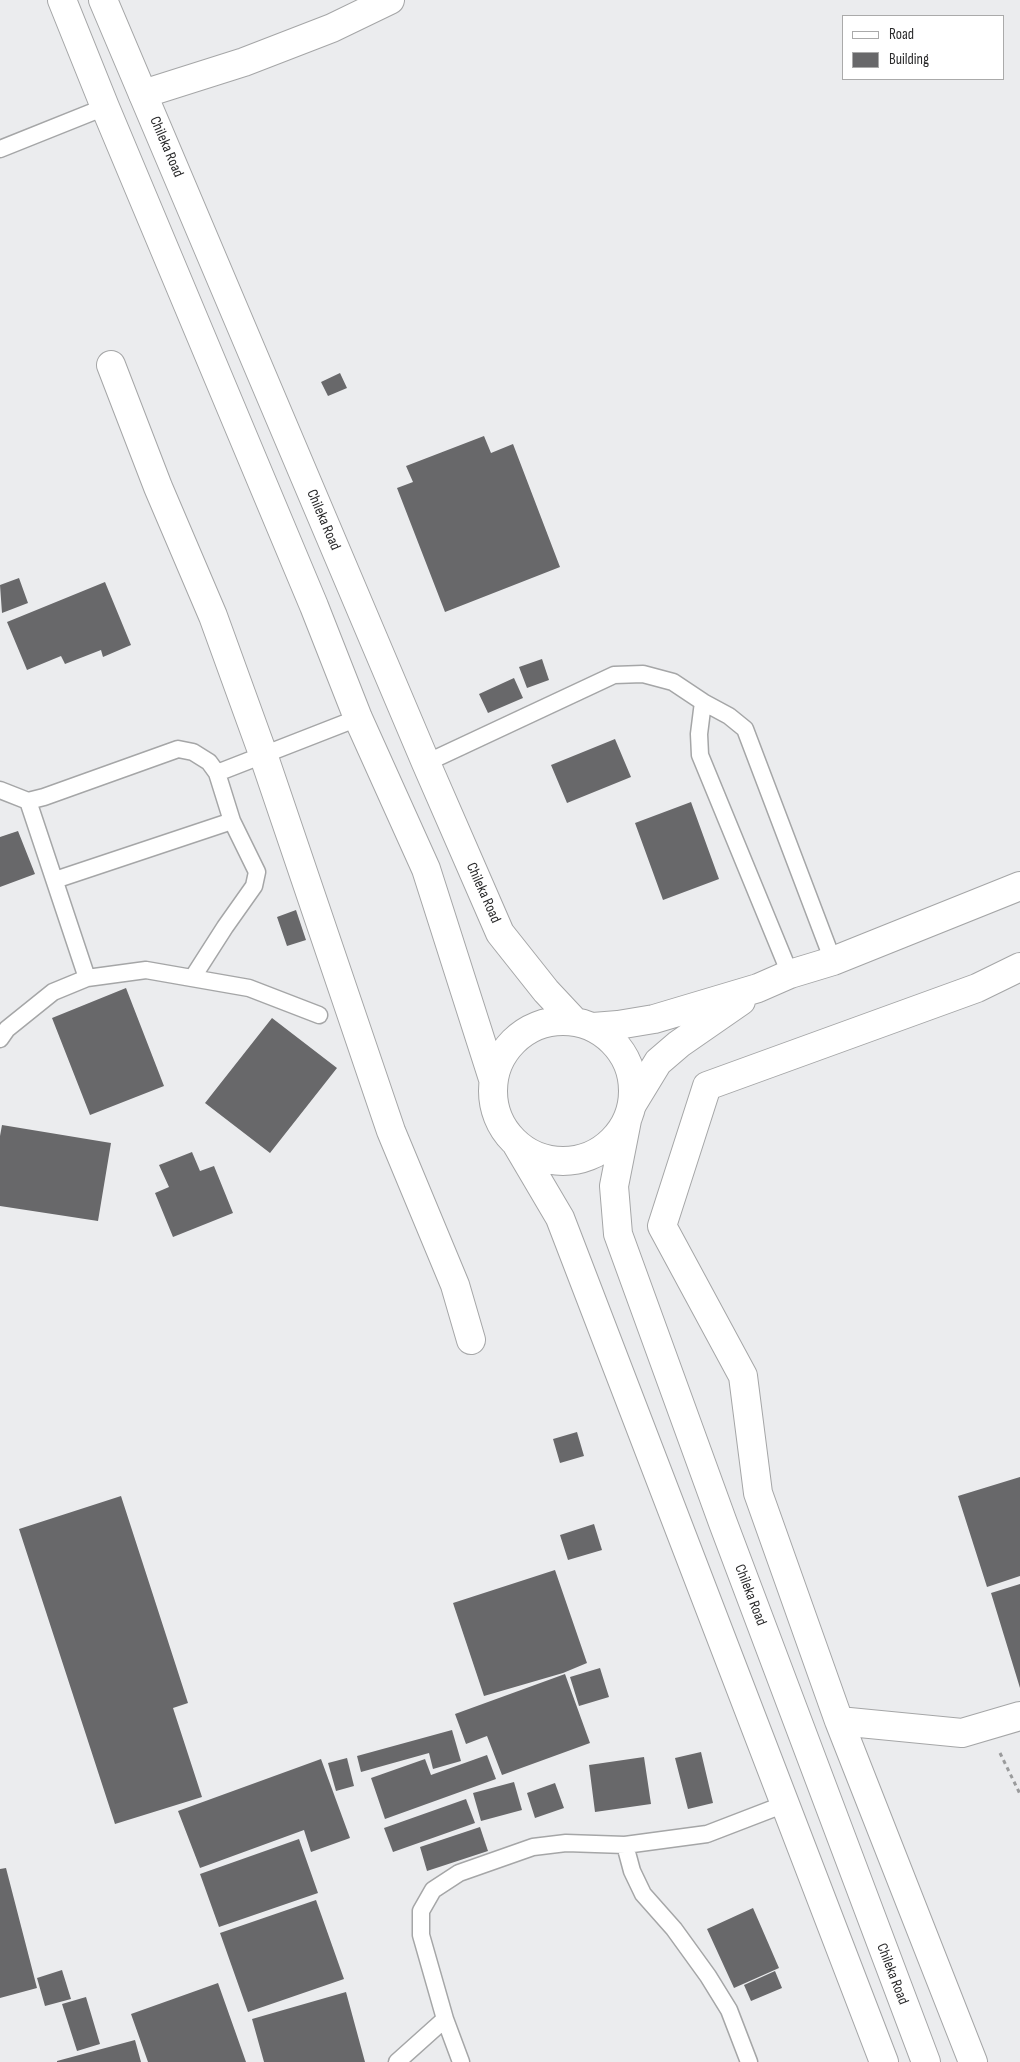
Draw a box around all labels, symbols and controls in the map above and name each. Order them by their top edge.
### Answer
legend [842,15,1005,80]
text: Road [889,25,914,44]
text: Building [889,50,929,69]
street label: Chileka Road [145,114,187,180]
street label: Chileka Road [302,487,344,553]
street label: Chileka Road [462,860,504,926]
street label: Chileka Road [730,1562,770,1628]
street label: Chileka Road [872,1941,912,2007]

